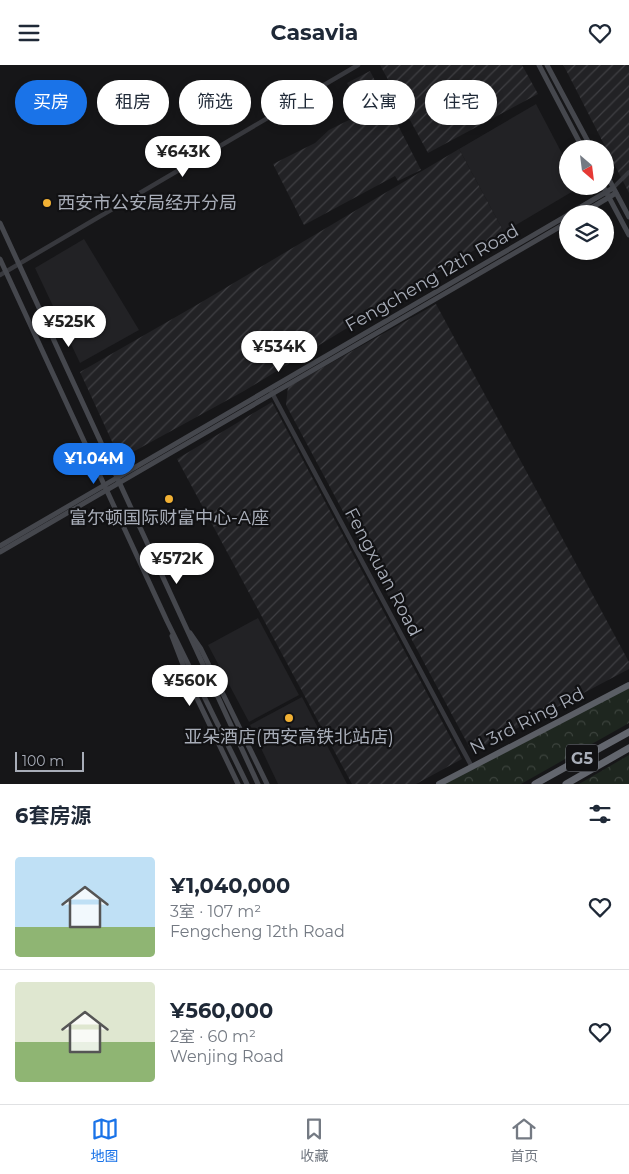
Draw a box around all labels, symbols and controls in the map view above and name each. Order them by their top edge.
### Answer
icon: menu [15,19,43,47]
text: Casavia [271,19,358,46]
icon: heart [586,19,614,47]
chip: 买房 [15,80,87,125]
chip: 租房 [97,80,169,125]
chip: 筛选 [179,80,251,125]
chip: 新上 [261,80,333,125]
chip: 公寓 [343,80,415,125]
chip: 住宅 [425,80,497,125]
pin: ¥643K [148,135,218,178]
north arrow [559,140,614,195]
map controls [559,140,614,260]
text: ¥643K [156,142,210,161]
place label: 西安市公安局经开分局 [57,192,237,214]
marker: 西安市公安局经开分局 [41,197,53,209]
button: layers [559,205,614,260]
street label: Fengcheng 12th Road [341,219,523,337]
pin: ¥525K [34,305,104,348]
text: ¥525K [43,312,95,331]
pin: ¥534K [244,331,314,373]
text: ¥534K [252,337,306,356]
pin: ¥1.04M [53,443,135,485]
text: ¥1.04M [64,449,124,468]
marker: 富尔顿国际财富中心-A座 [163,493,175,505]
street label: Fengxuan Road [340,504,426,640]
place label: 富尔顿国际财富中心-A座 [69,507,269,529]
pin: ¥572K [142,543,212,585]
text: ¥572K [151,549,203,568]
pin: ¥560K [155,665,225,707]
text: ¥560K [163,671,217,690]
street label: N 3rd Ring Rd [466,683,588,759]
marker: 亚朵酒店(西安高铁北站店) [283,712,295,724]
place label: 亚朵酒店(西安高铁北站店) [184,726,394,748]
road number: G5 [566,745,598,771]
scale bar [15,749,84,772]
text: 100 m [22,752,64,770]
icon: filters [586,800,614,828]
text: 6套房源 [15,803,91,828]
text: ¥1,040,000 [170,873,290,898]
icon: home [55,877,115,937]
icon: heart [586,893,614,921]
text: 3室 · 107 m² [170,902,261,921]
text: Fengcheng 12th Road [170,922,345,941]
text: ¥560,000 [170,998,273,1023]
icon: home [55,1002,115,1062]
icon: heart [586,1018,614,1046]
text: 2室 · 60 m² [170,1027,256,1046]
text: Wenjing Road [170,1047,284,1066]
tab: 地图 [91,1115,119,1165]
tab: 收藏 [300,1115,328,1165]
tab: 首页 [510,1115,538,1165]

